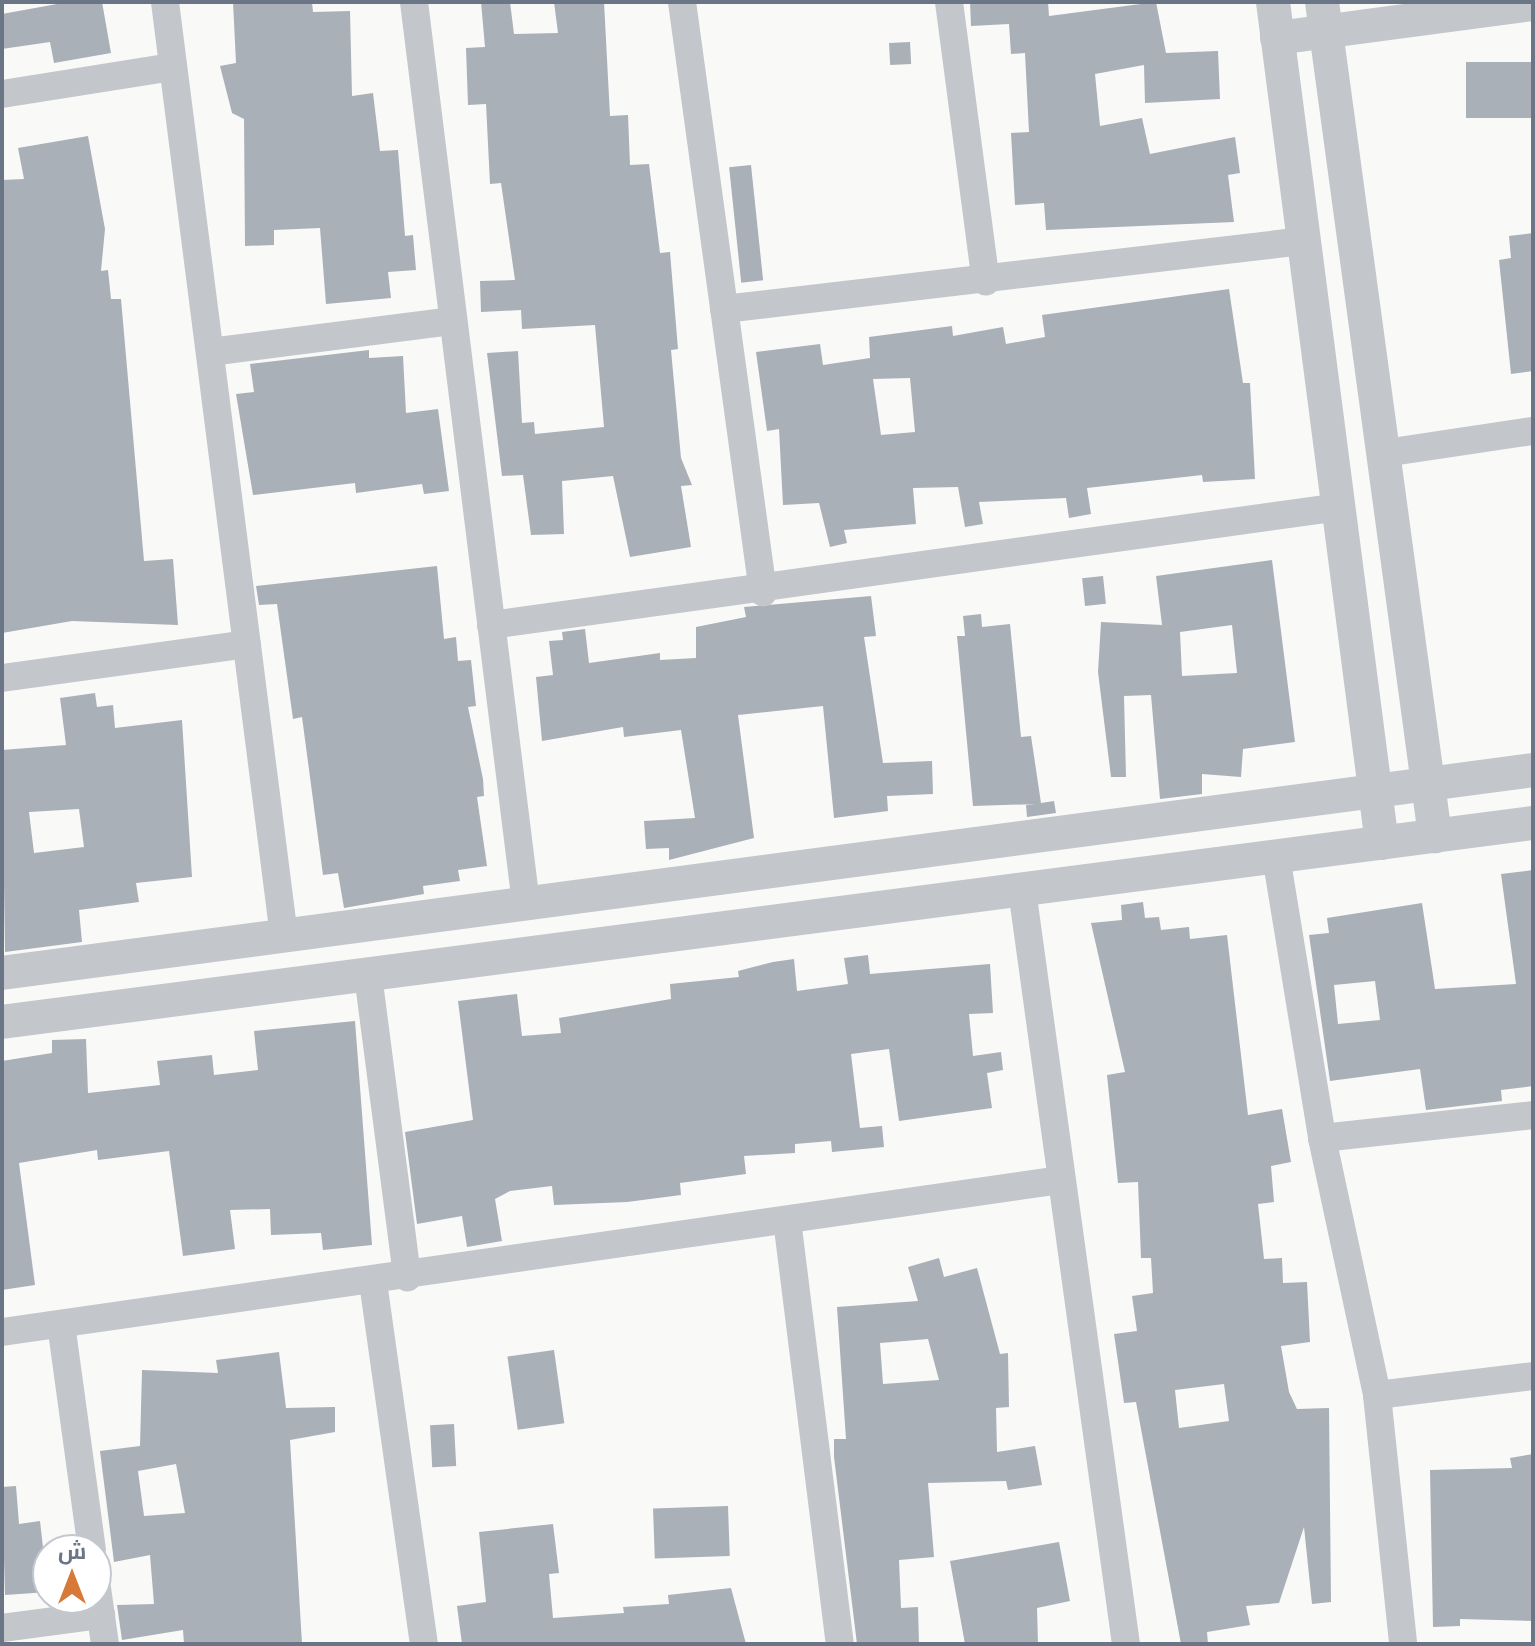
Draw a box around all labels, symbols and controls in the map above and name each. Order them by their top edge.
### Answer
north arrow [32,1534,112,1614]
text: ش [58,1539,86,1564]

